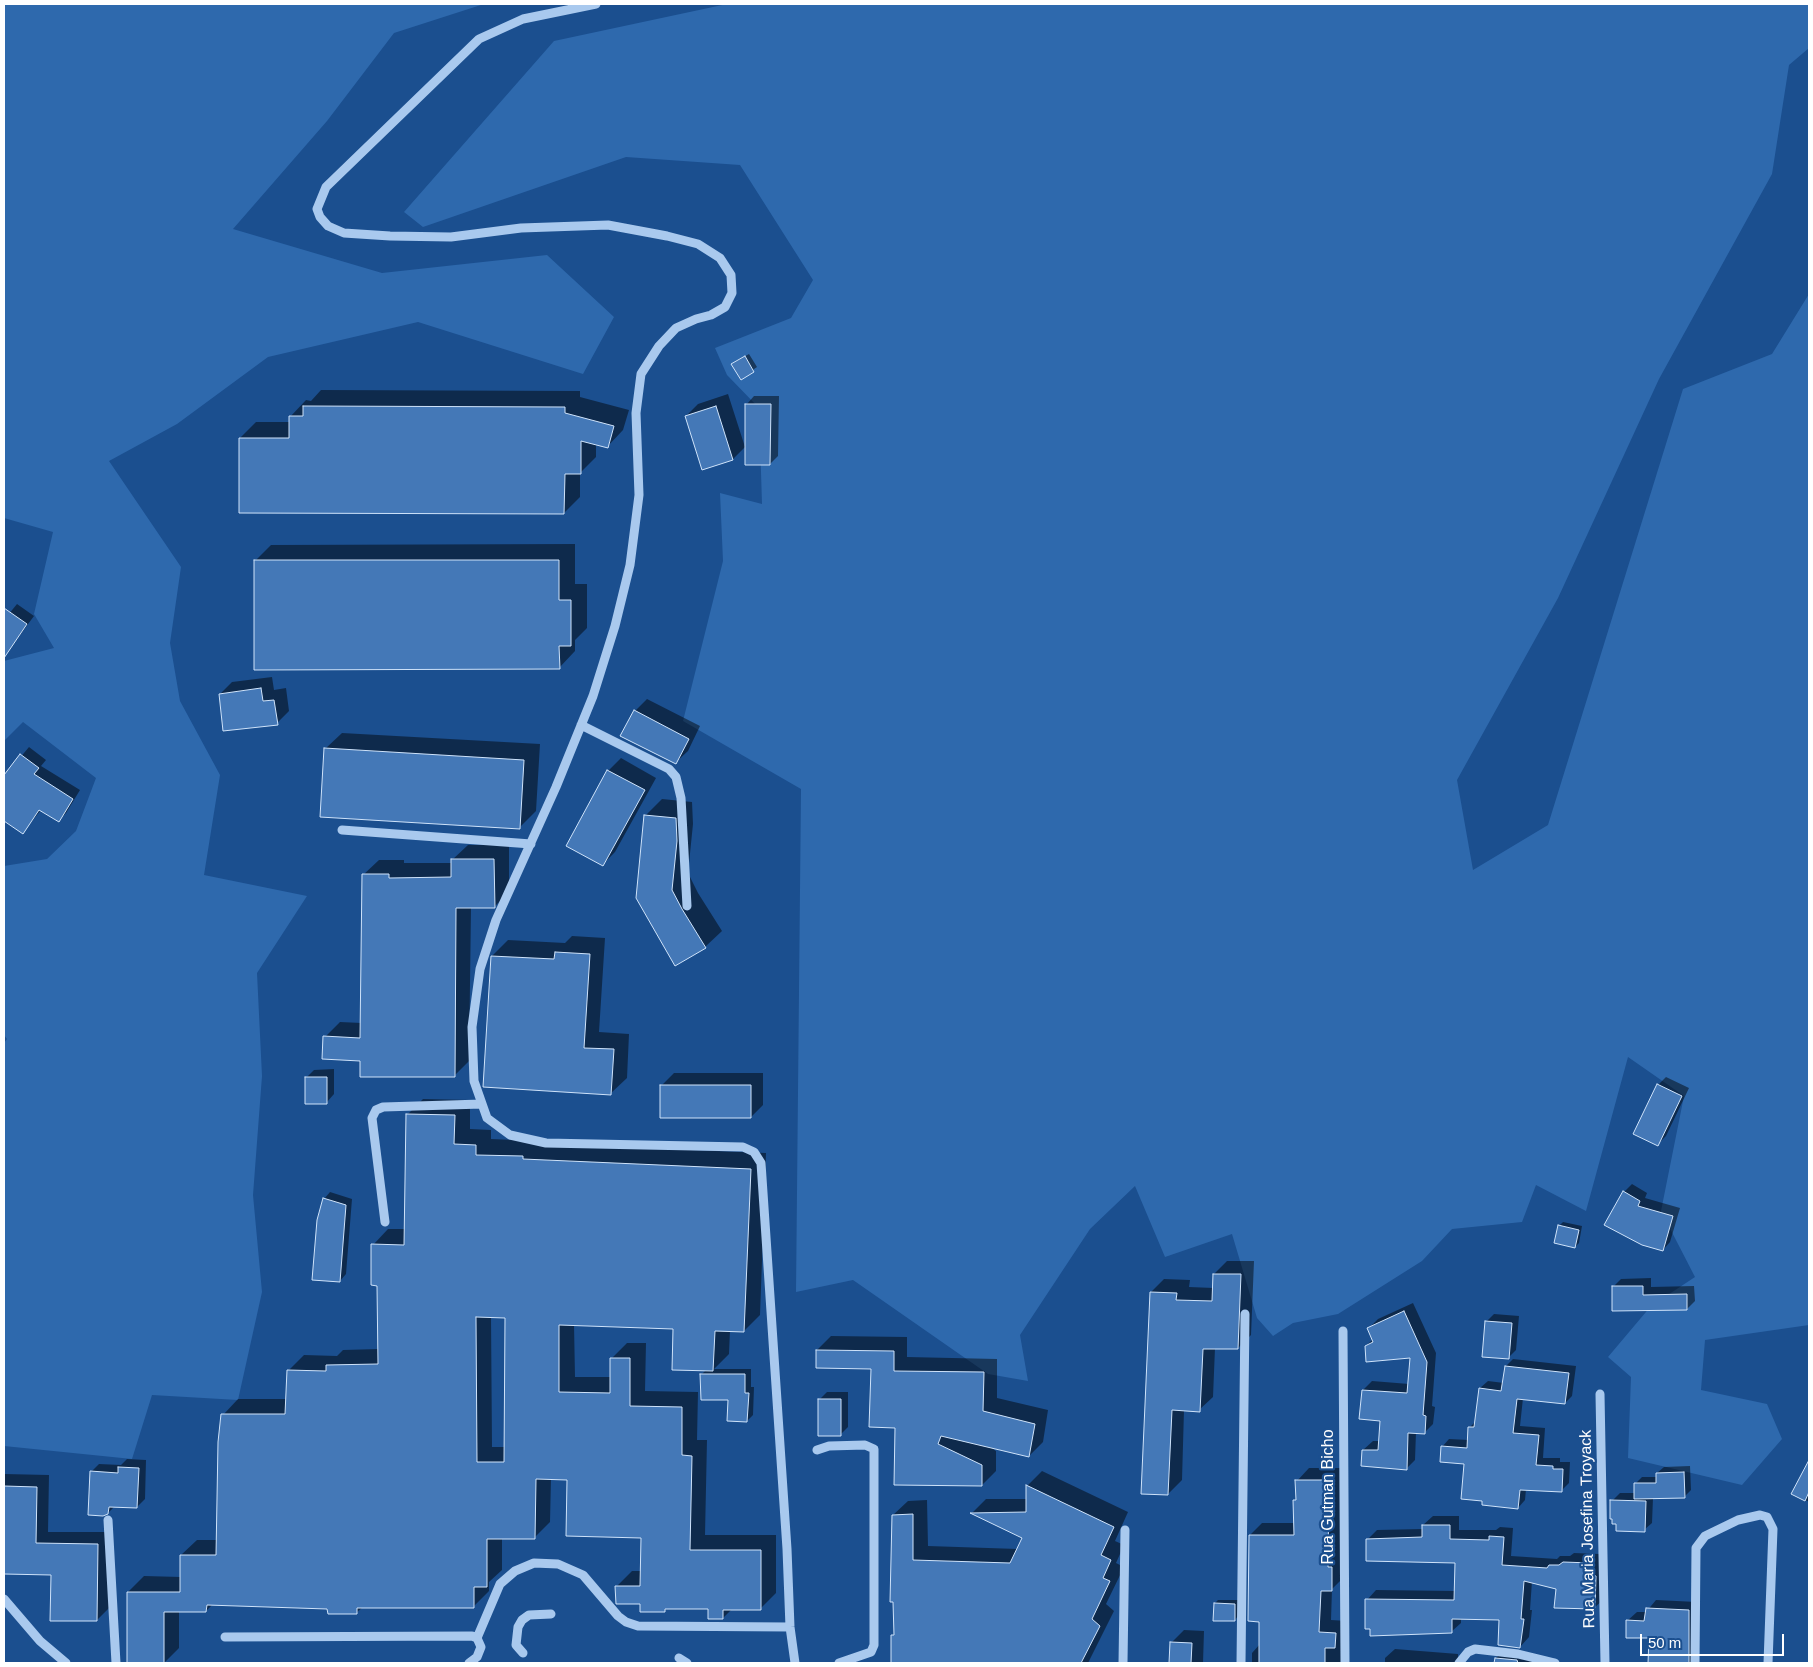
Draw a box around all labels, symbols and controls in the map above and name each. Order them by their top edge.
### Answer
street label: Rua Gutman Bicho [1319,1429,1339,1565]
street label: Rua Maria Josefina Troyack [1577,1430,1599,1628]
scale bar [1643,1624,1787,1656]
text: 50 m [1648,1634,1681,1651]

